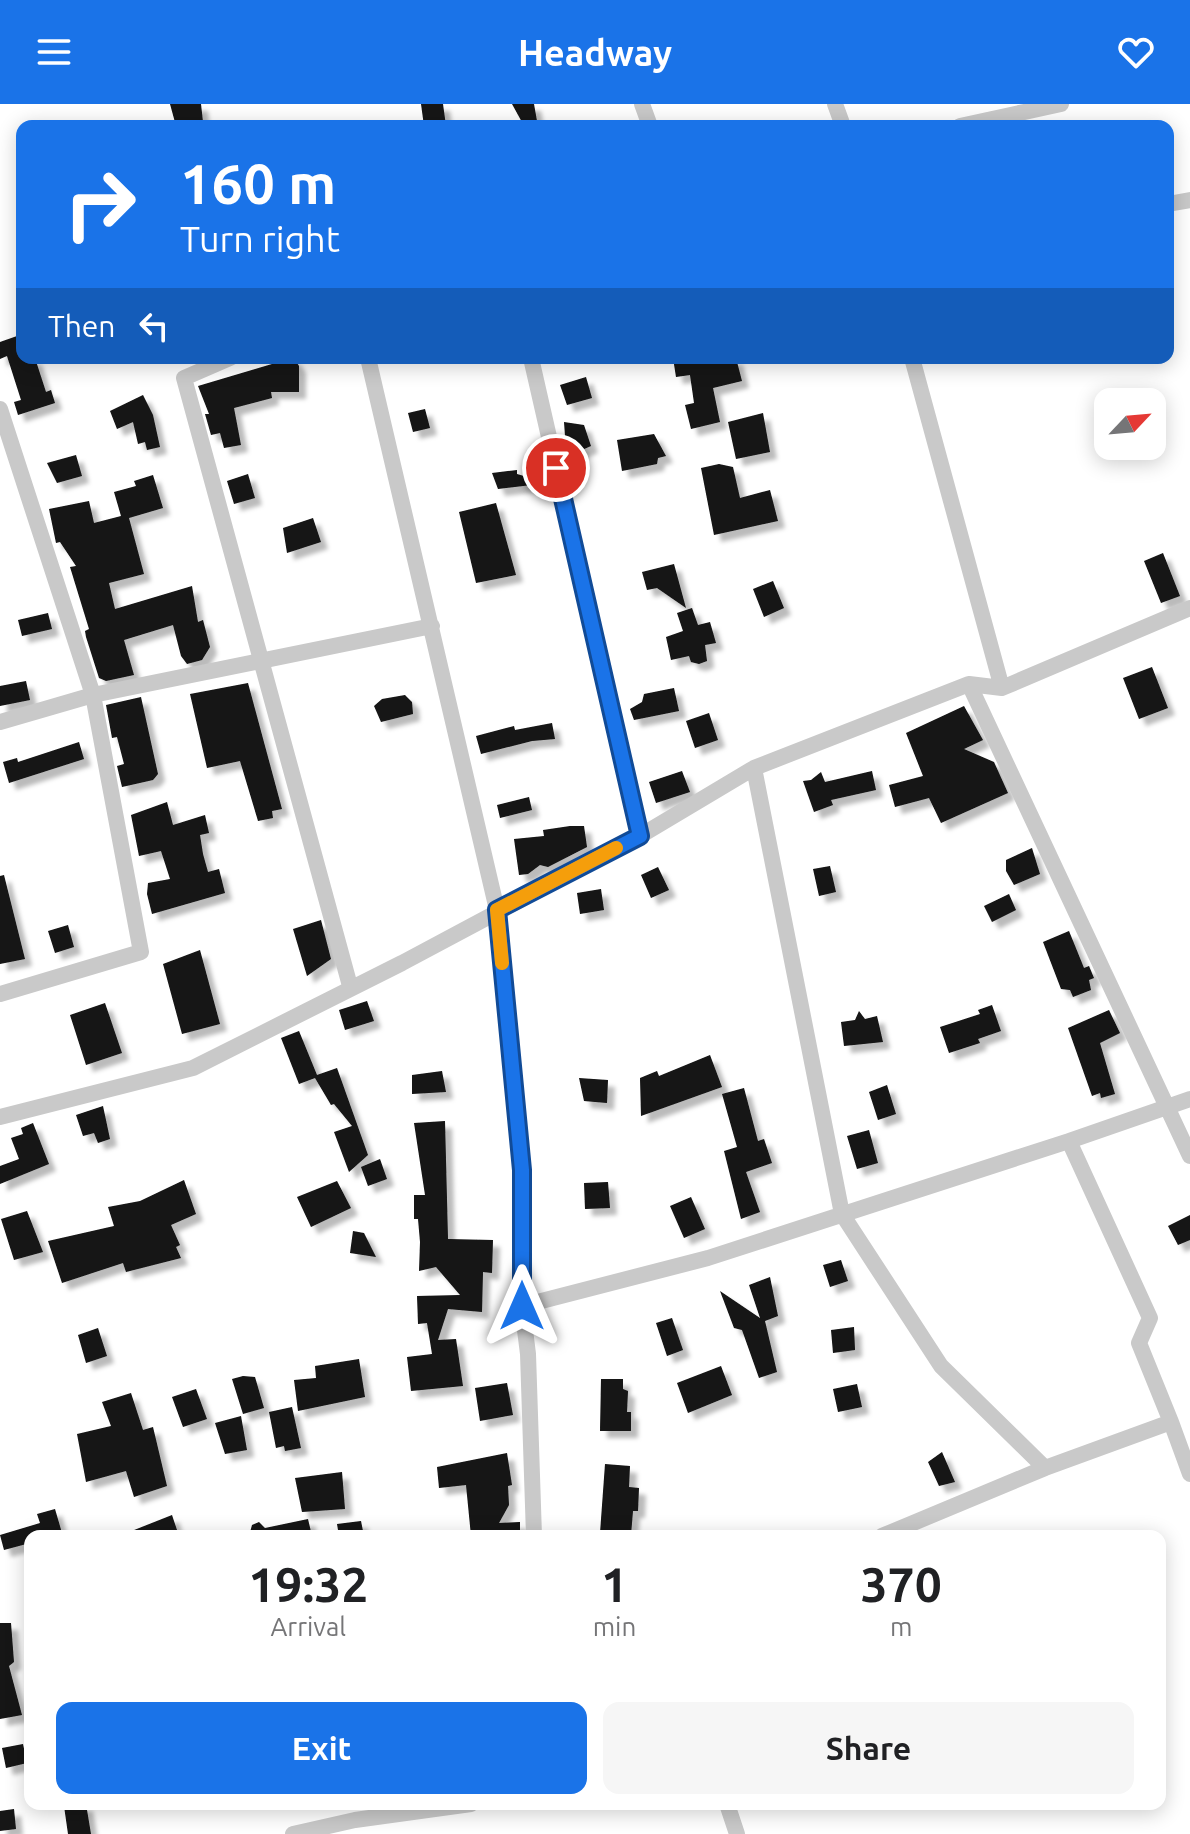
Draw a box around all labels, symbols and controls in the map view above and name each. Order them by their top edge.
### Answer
icon: menu [32,30,76,74]
icon: heart [1114,30,1158,74]
text: Headway [518,32,672,73]
icon: right [48,152,152,256]
text: 160 m [180,152,336,215]
text: Turn right [180,218,340,259]
icon: left [132,304,176,348]
text: Then [48,309,116,343]
north arrow [1094,388,1166,460]
map controls [1094,388,1166,460]
pin [522,434,590,502]
icon: arrive [534,446,578,490]
position arrow [480,1264,564,1348]
text: 19:32 [248,1557,368,1611]
text: 1 [601,1557,628,1611]
text: 370 [861,1557,942,1611]
text: Arrival [270,1612,346,1641]
text: min [593,1612,636,1641]
text: m [890,1612,912,1641]
button: Exit [56,1702,587,1794]
button: Share [603,1702,1134,1794]

